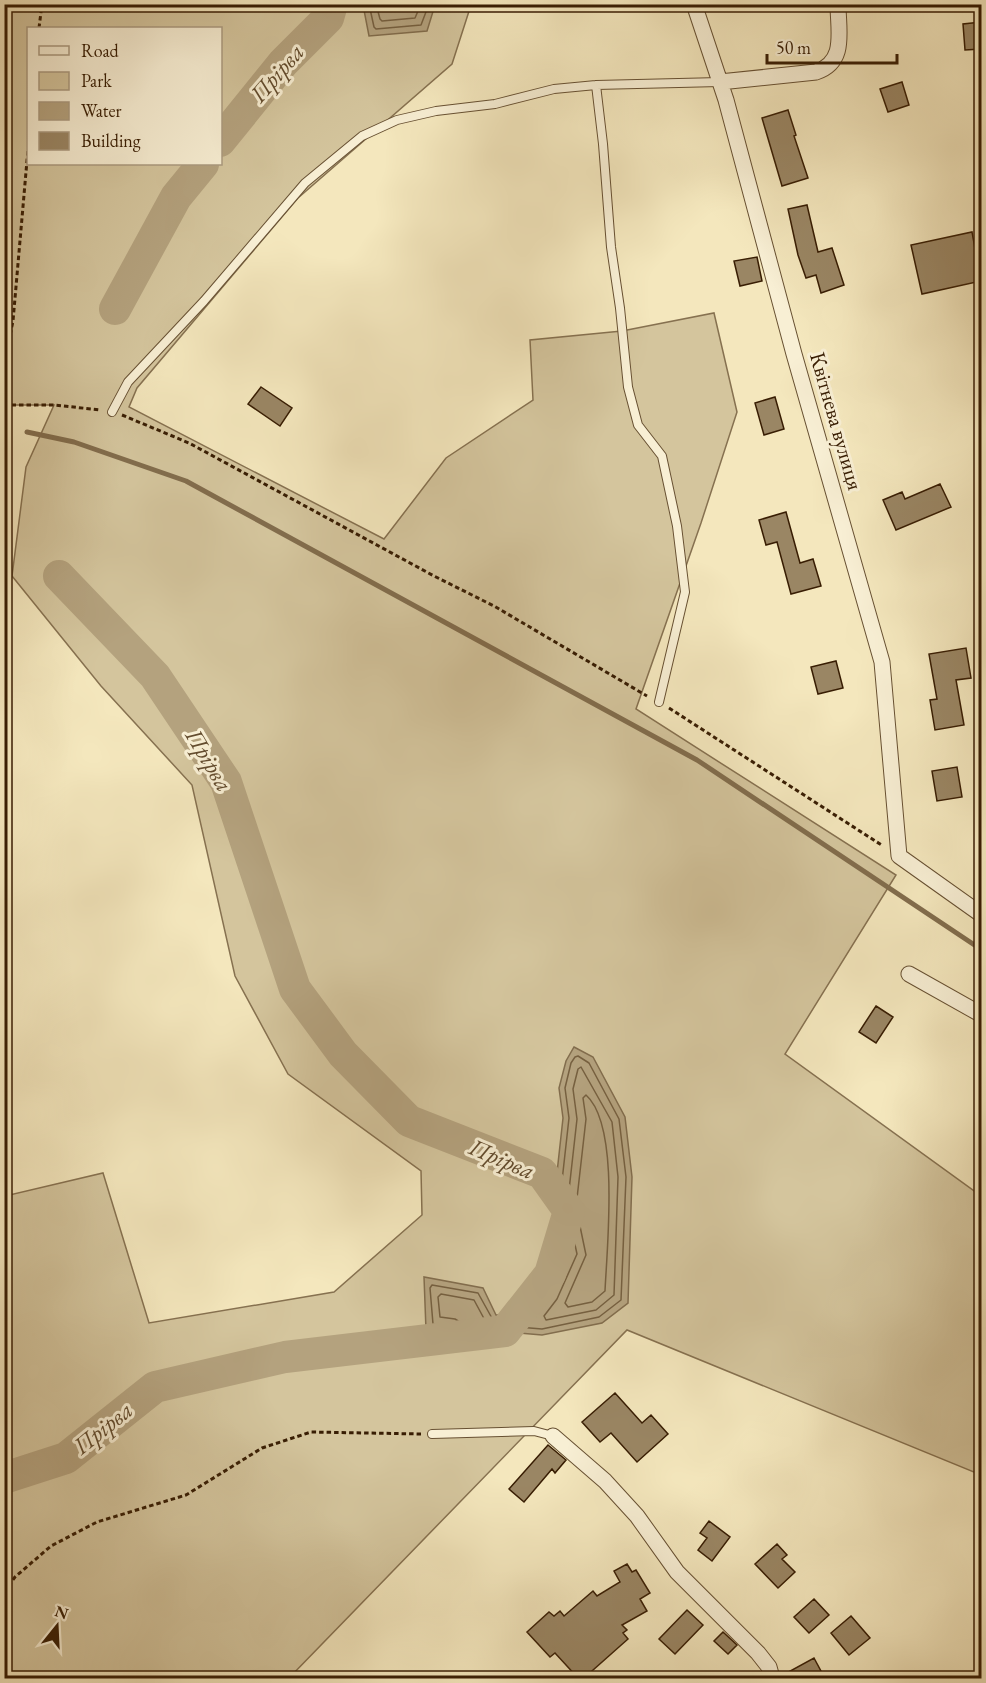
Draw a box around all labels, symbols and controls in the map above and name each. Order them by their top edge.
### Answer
legend [27,27,222,165]
scale bar [767,27,898,65]
text: 50 m [776,36,811,59]
water label: Прірва [242,37,311,109]
text: Road [81,39,120,62]
text: Park [81,69,112,92]
text: Water [81,99,122,122]
text: Building [81,129,141,152]
street label: Квітнева вулиця [803,349,870,494]
water label: Прірва [178,722,240,797]
water label: Прірва [464,1131,540,1186]
water label: Прірва [66,1394,139,1462]
north arrow [27,1596,87,1656]
text: N [52,1600,71,1624]

